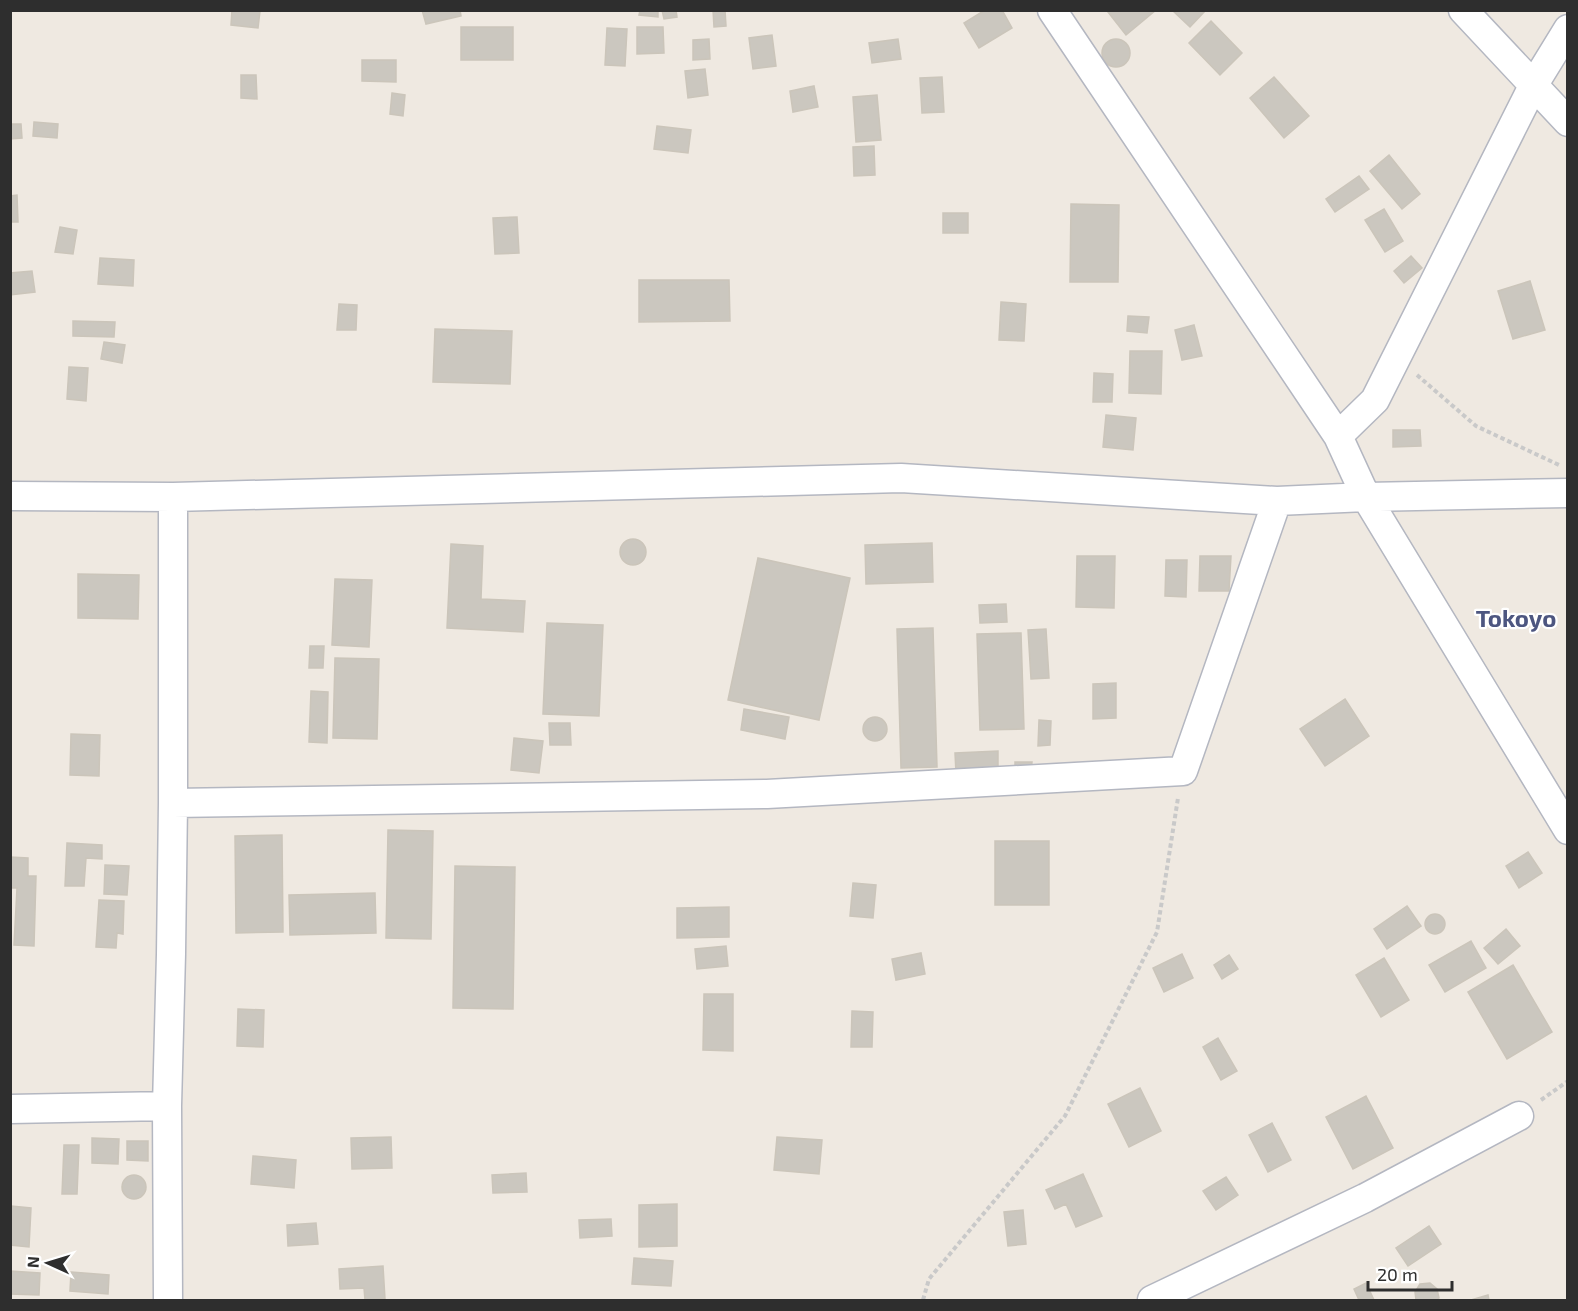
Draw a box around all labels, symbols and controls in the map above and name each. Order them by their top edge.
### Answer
district label: Tokoyo [1476,603,1556,632]
north arrow [18,1233,78,1293]
scale bar [1368,1254,1452,1292]
text: N [23,1255,42,1268]
text: 20 m [1377,1263,1418,1285]

